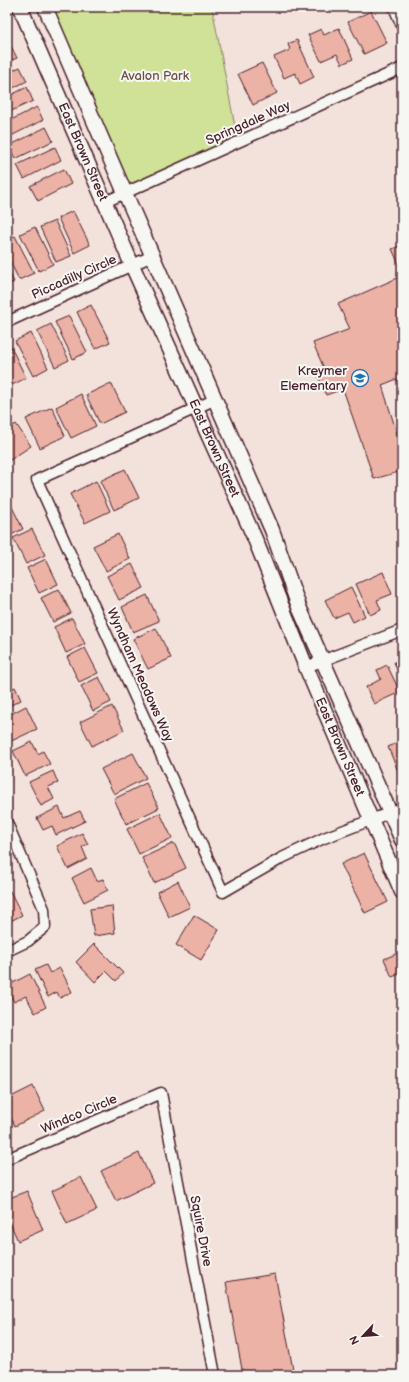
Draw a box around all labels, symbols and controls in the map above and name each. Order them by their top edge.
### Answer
park label: Avalon Park [121,68,190,84]
street label: Springdale Way [203,97,293,149]
street label: East Brown Street [55,100,111,204]
street label: Piccadilly Circle [29,251,119,303]
place label: Kreymer Elementary [280,363,347,394]
school or university icon: Kreymer Elementary [350,368,370,388]
street label: East Brown Street [185,397,243,500]
street label: Wyndham Meadows Way [103,606,177,744]
street label: East Brown Street [312,695,368,798]
street label: Windco Circle [39,1091,120,1137]
street label: Squire Drive [186,1194,216,1268]
north arrow [343,1316,383,1356]
text: N [347,1334,362,1347]

